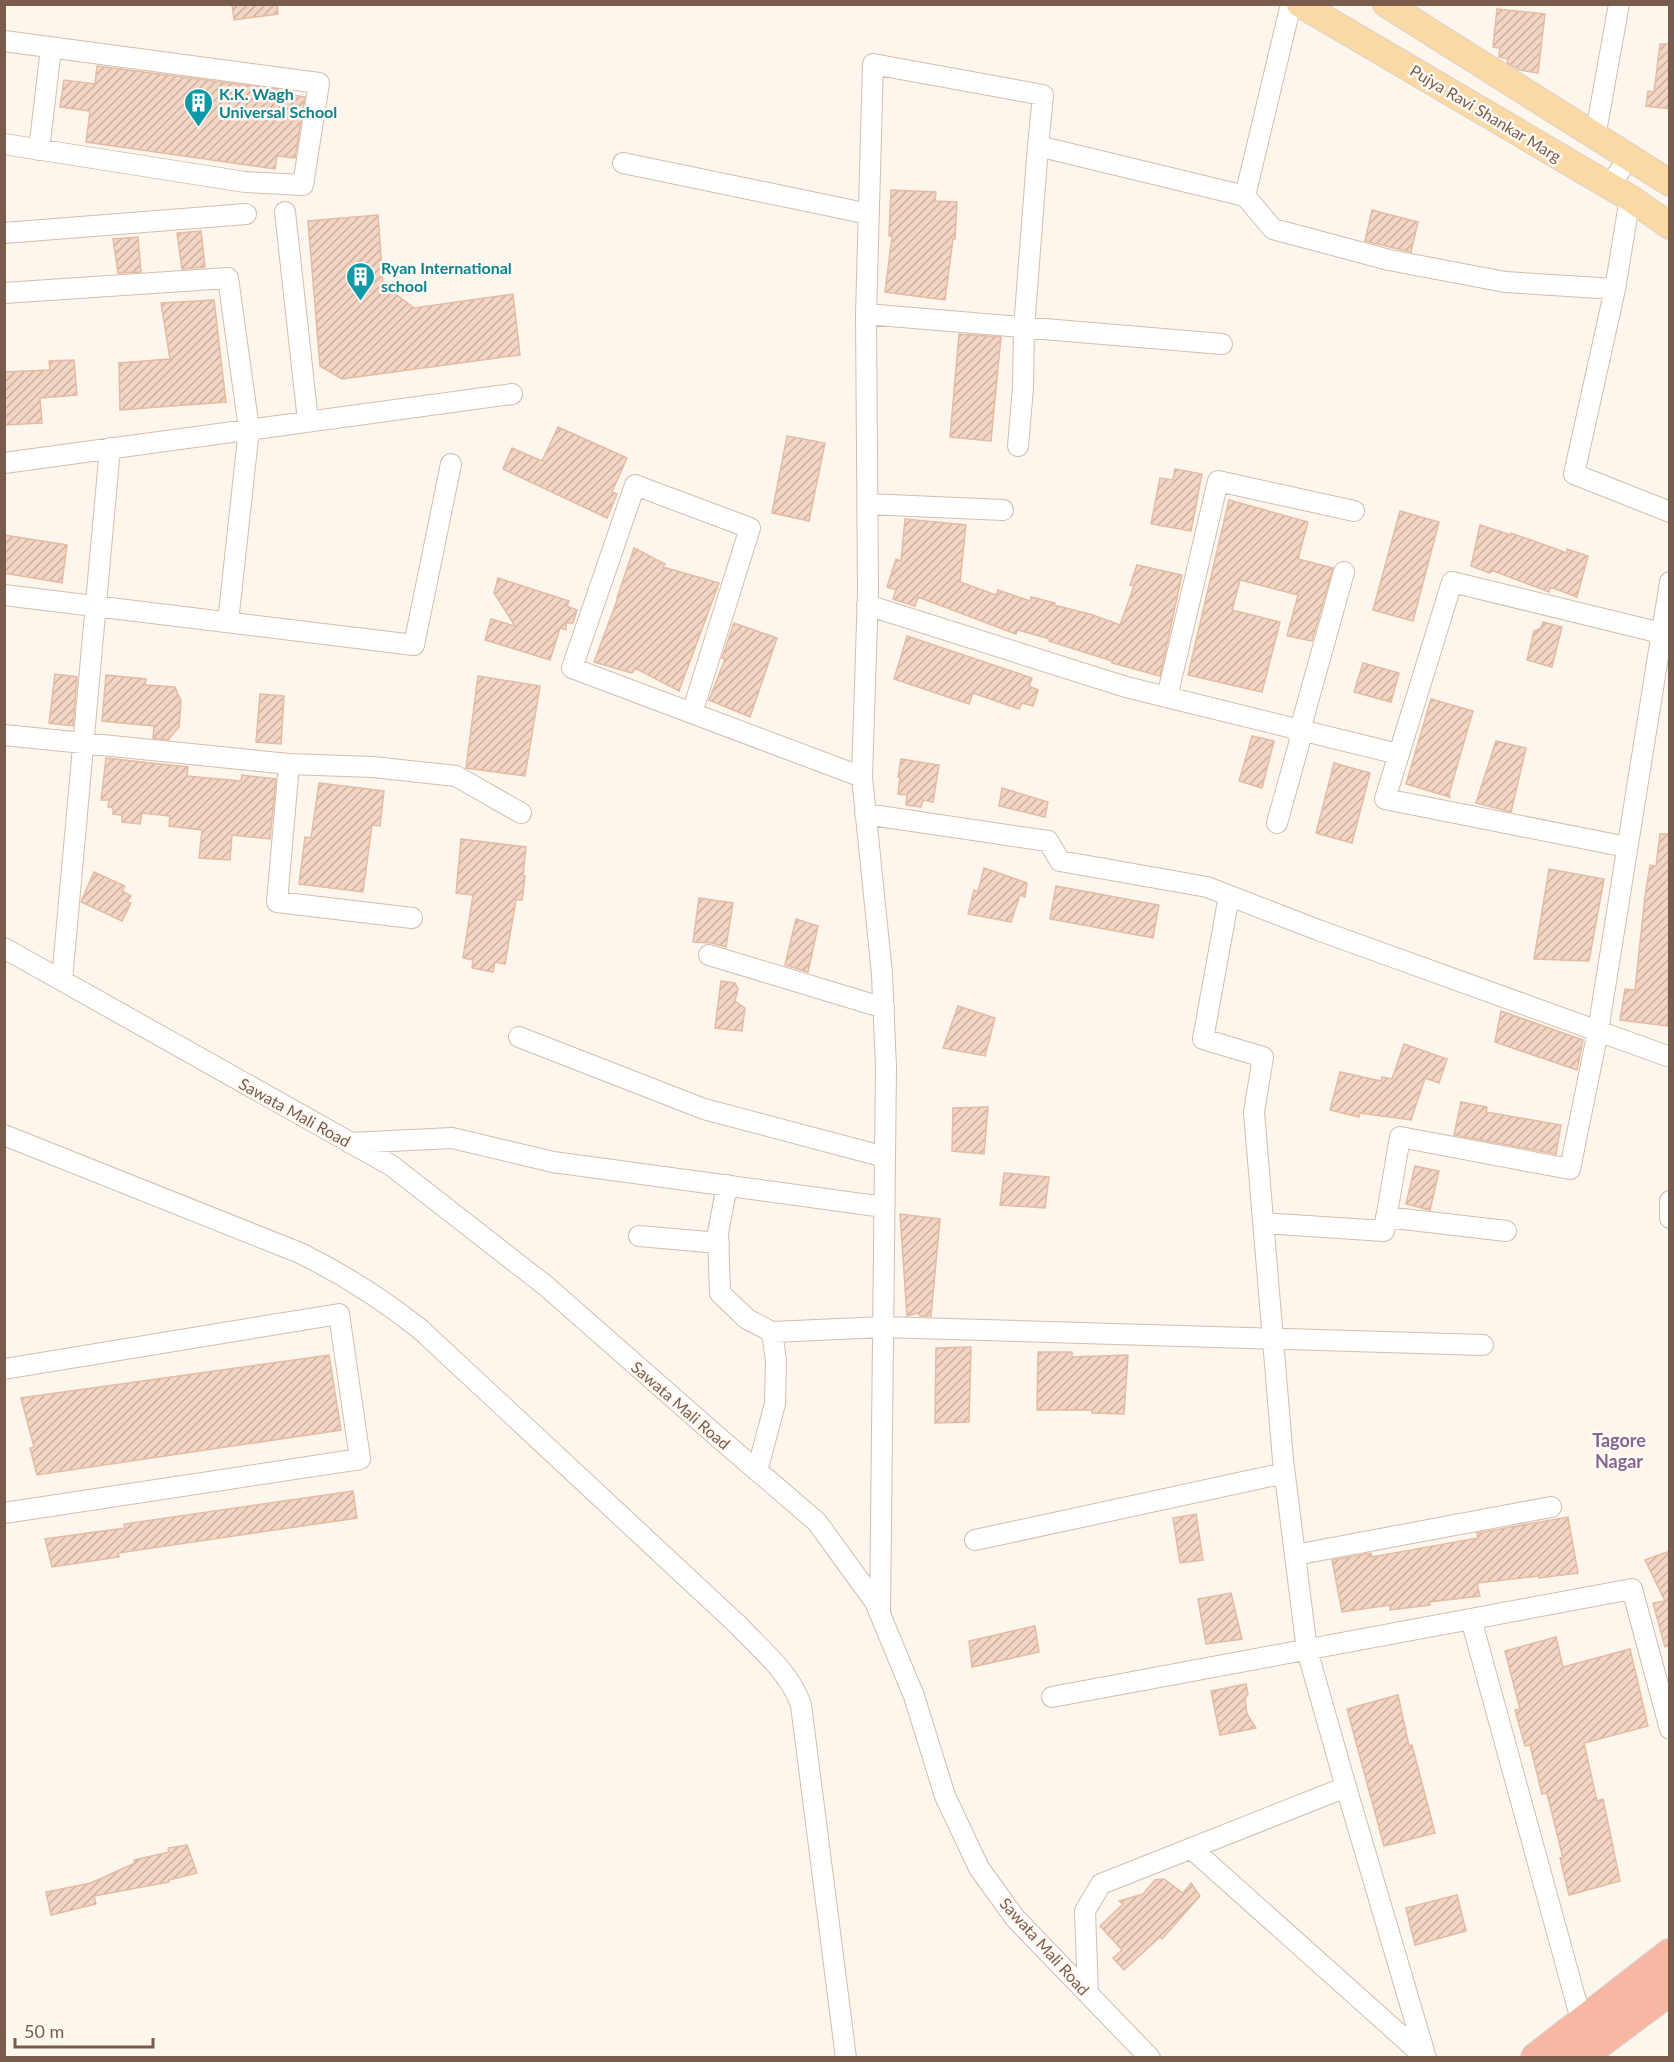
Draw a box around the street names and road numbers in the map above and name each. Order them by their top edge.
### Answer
street label: Pujya Ravi Shankar Marg [1407,60,1565,166]
street label: Sawata Mali Road [236,1074,354,1150]
street label: Sawata Mali Road [628,1357,734,1453]
street label: Sawata Mali Road [996,1893,1094,1999]

